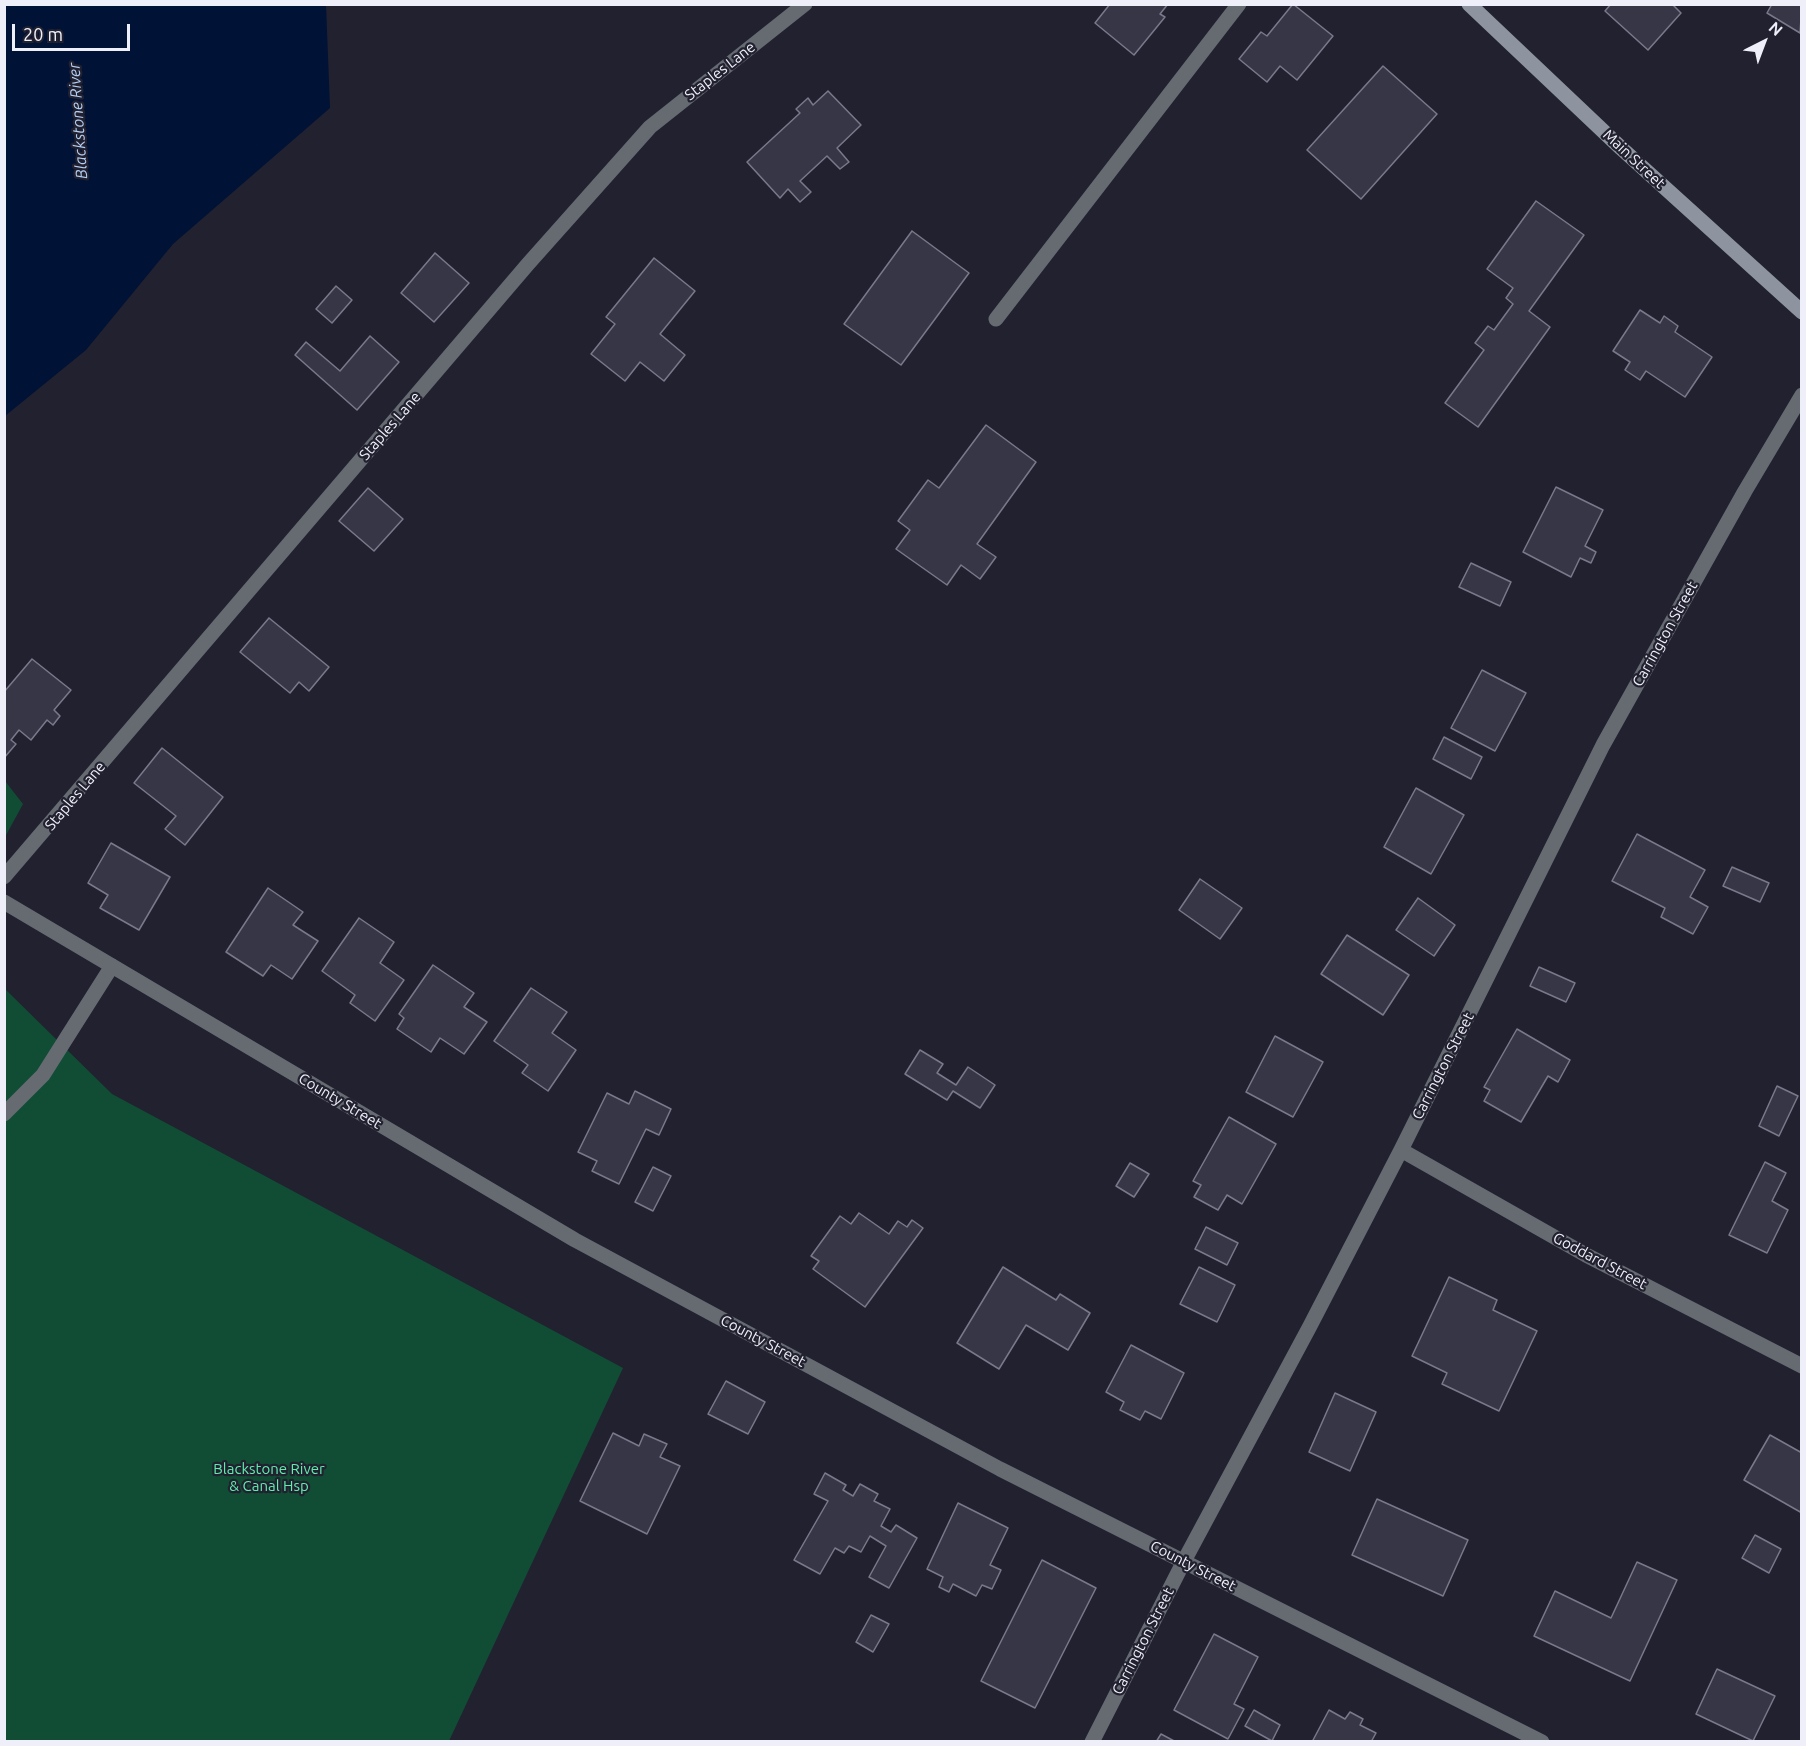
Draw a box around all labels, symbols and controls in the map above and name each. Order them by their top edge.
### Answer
scale bar [15,12,134,50]
north arrow [1734,12,1794,72]
text: N [1766,18,1787,39]
text: 20 m [23,24,63,44]
street label: Staples Lane [681,38,759,104]
water label: Blackstone River [64,62,92,180]
street label: Main Street [1599,126,1669,192]
street label: Staples Lane [355,388,425,464]
street label: Carrington Street [1629,578,1701,690]
street label: Staples Lane [41,758,109,834]
street label: Carrington Street [1408,1010,1478,1122]
street label: County Street [295,1069,385,1133]
street label: Goddard Street [1550,1229,1650,1293]
street label: County Street [717,1311,809,1371]
park label: Blackstone River & Canal Hsp [213,1460,325,1495]
street label: County Street [1147,1537,1239,1595]
street label: Carrington Street [1108,1585,1178,1697]

